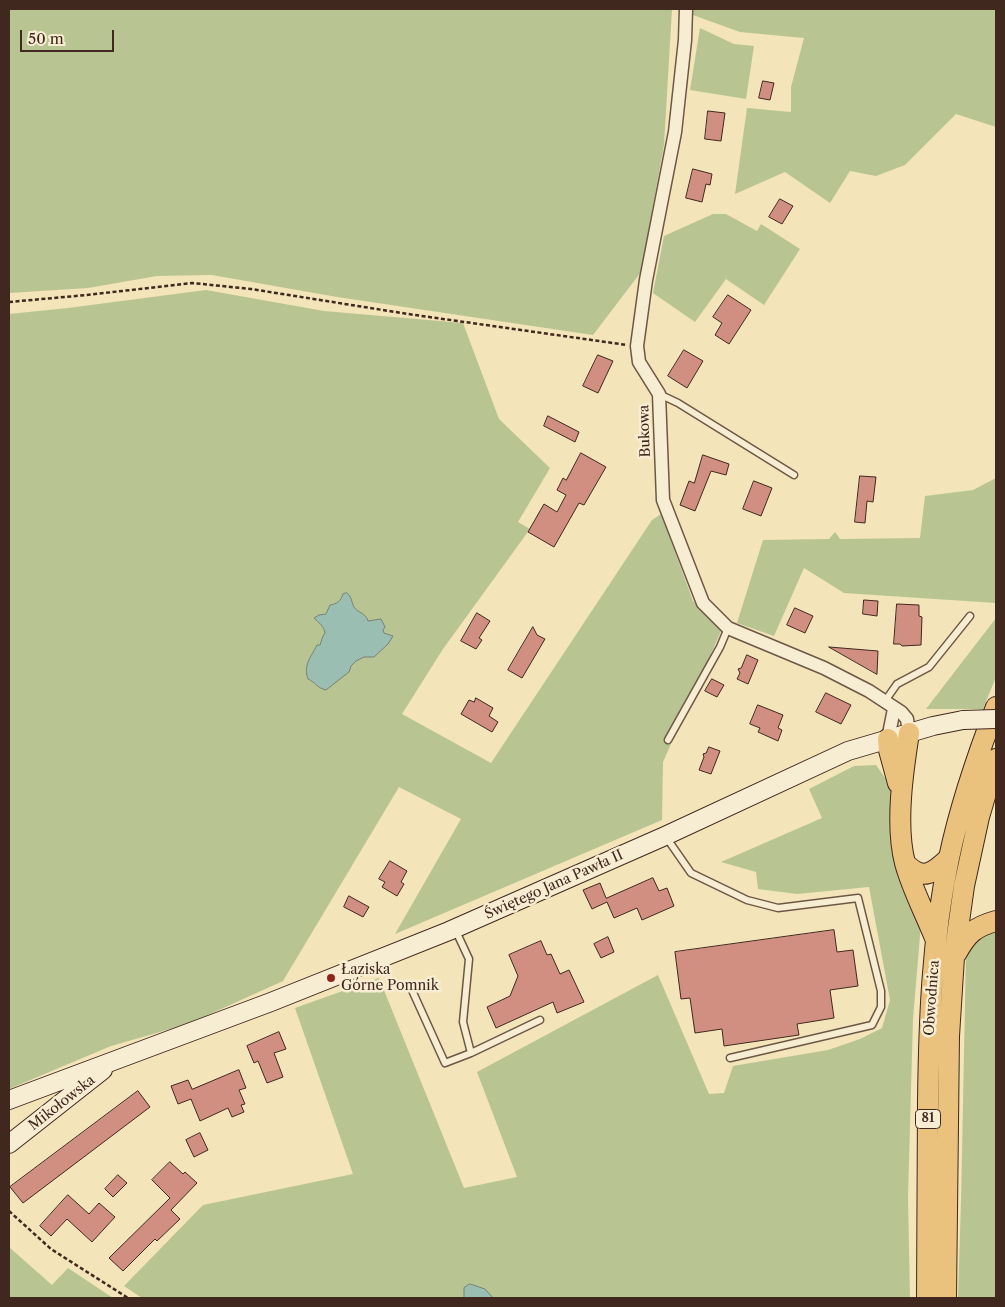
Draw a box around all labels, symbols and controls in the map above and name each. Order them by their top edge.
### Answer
scale bar [22,20,116,52]
text: 50 m [28,29,64,48]
street label: Bukowa [636,404,654,458]
street label: Świętego Jana Pawła II [482,847,626,923]
street label: Obwodnica [921,960,943,1036]
place label: Łaziska Górne Pomnik [341,962,439,994]
marker: Łaziska Górne Pomnik [325,972,337,984]
street label: Mikołowska [25,1072,99,1134]
road number: 81 [916,1110,940,1128]

